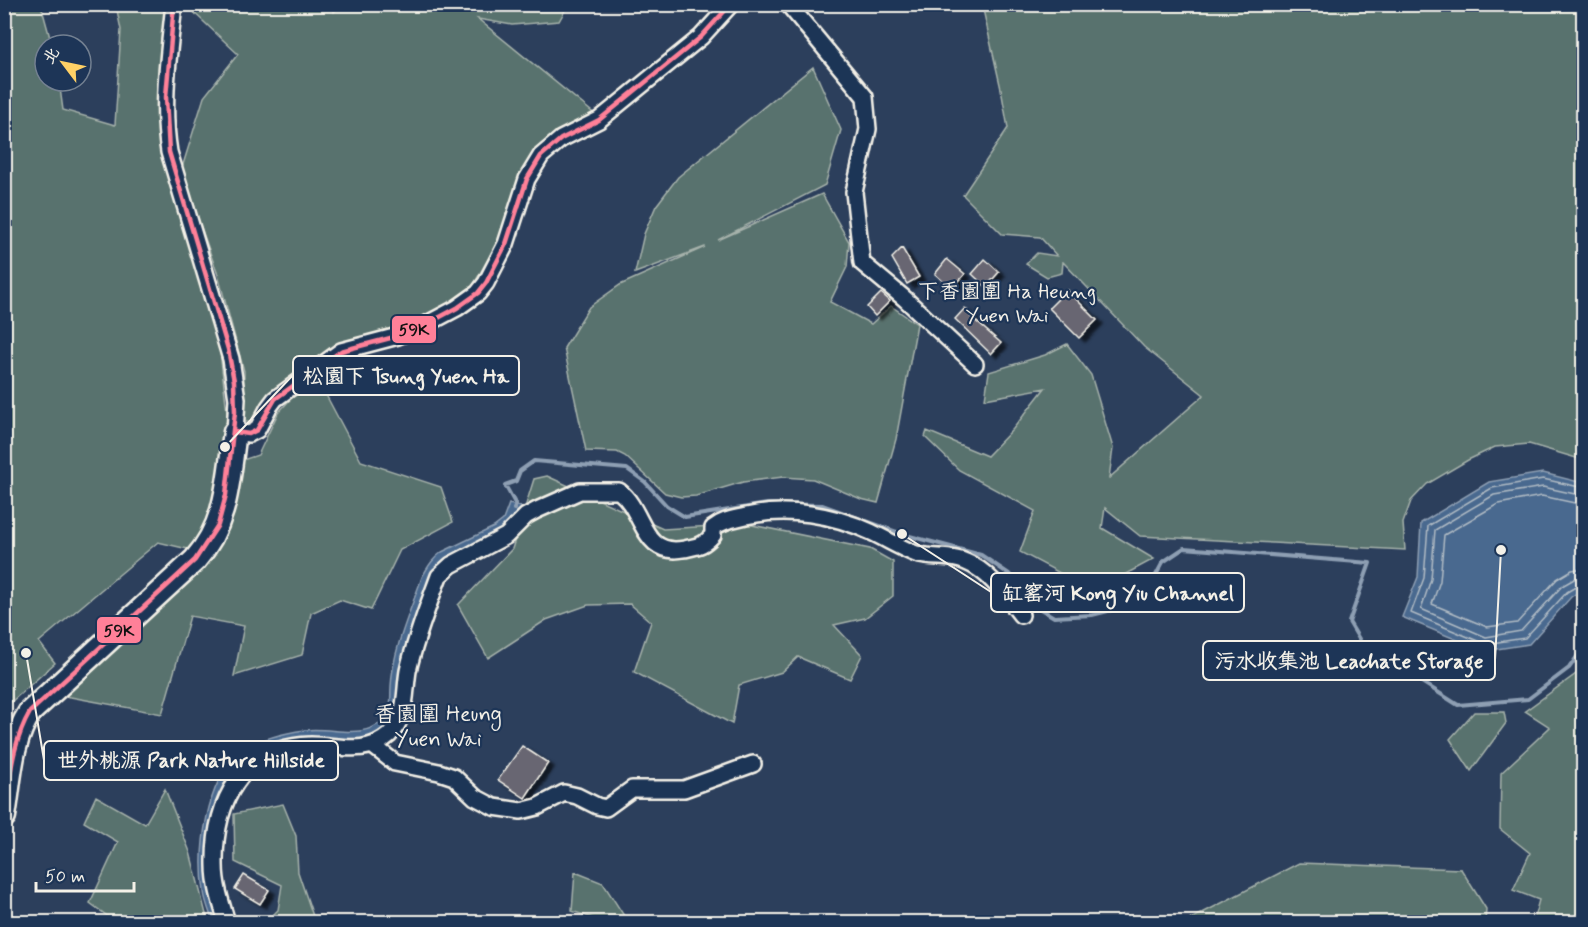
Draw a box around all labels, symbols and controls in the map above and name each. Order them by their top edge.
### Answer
north arrow [33,33,93,93]
text: 北 [38,43,65,68]
district label: 下香園圍 Ha Heung Yuen Wai [918,278,1096,330]
line badge: 59K [391,315,437,344]
text: 59K [399,320,430,341]
callout: 松園下 Tsung Yuen Ha [293,356,519,395]
text: 松園下 Tsung Yuen Ha [303,363,511,391]
callout: 缸窰河 Kong Yiu Channel [991,573,1244,612]
text: 缸窰河 Kong Yiu Channel [1002,580,1234,610]
line badge: 59K [96,616,142,644]
text: 59K [104,621,135,642]
callout: 污水收集池 Leachate Storage [1203,641,1495,680]
text: 污水收集池 Leachate Storage [1215,648,1483,678]
district label: 香園圍 Heung Yuen Wai [374,701,502,754]
callout: 世外桃源 Park Nature Hillside [44,741,338,780]
text: 世外桃源 Park Nature Hillside [57,747,325,775]
scale bar [36,855,134,893]
text: 50 m [45,865,85,889]

